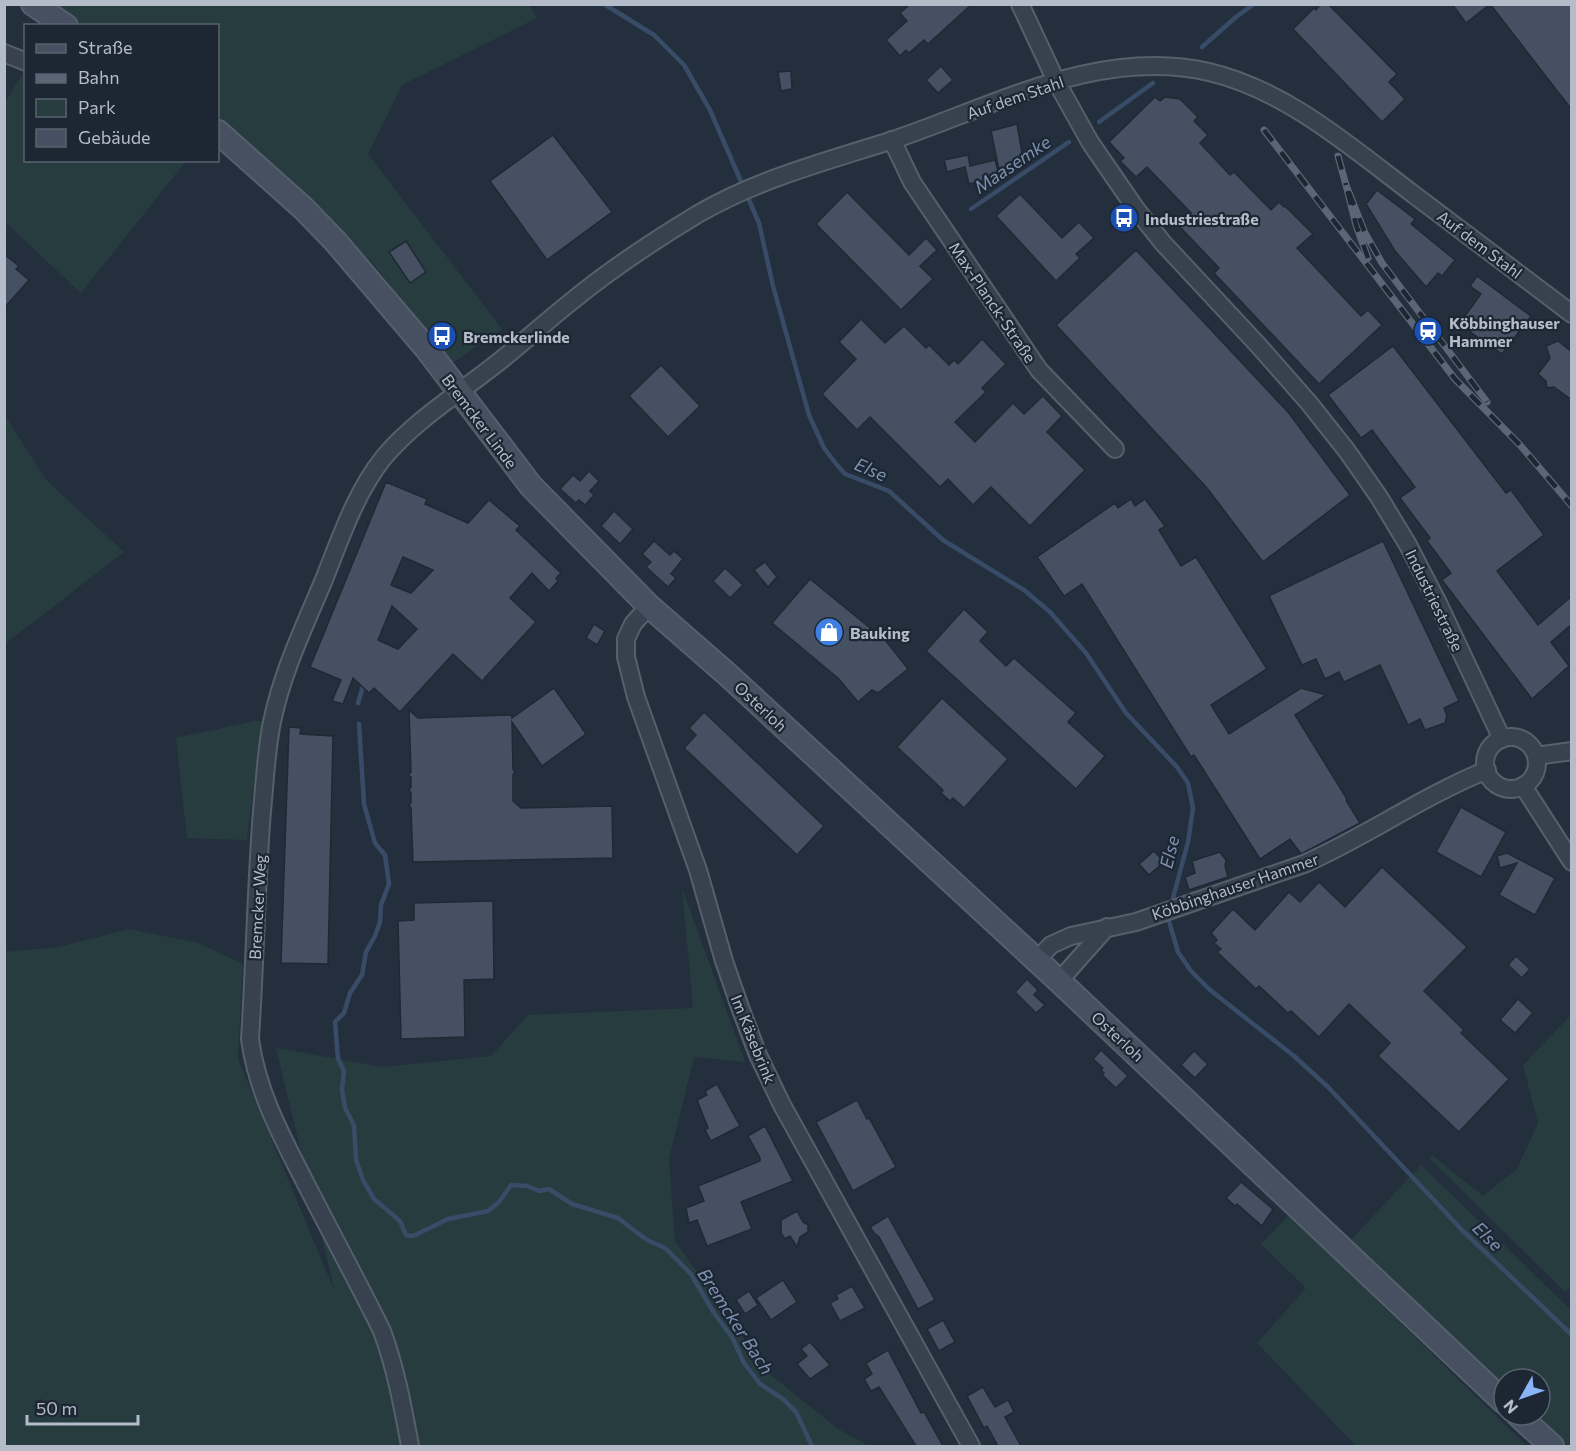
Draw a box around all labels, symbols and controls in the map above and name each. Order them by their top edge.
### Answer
legend [24,24,219,162]
text: Straße [78,36,133,58]
text: Bahn [78,66,120,88]
street label: Auf dem Stahl [964,72,1066,122]
text: Park [78,96,116,118]
text: Gebäude [78,126,151,148]
water label: Maasemke [969,130,1055,198]
bus stop icon: Industriestraße [1108,202,1140,234]
street label: Auf dem Stahl [1434,206,1526,282]
place label: Industriestraße [1145,209,1259,228]
street label: Max-Planck-Straße [946,238,1040,366]
place label: Köbbinghauser Hammer [1449,313,1560,350]
station icon: Köbbinghauser Hammer [1412,315,1444,347]
bus stop icon: Bremckerlinde [426,320,458,352]
place label: Bremckerlinde [463,327,570,346]
street label: Bremcker Linde [438,370,522,472]
water label: Else [852,452,891,486]
street label: Industriestraße [1402,546,1468,654]
shop icon: Bauking [813,616,845,648]
place label: Bauking [850,623,910,642]
street label: Osterloh [731,677,791,735]
water label: Else [1155,833,1184,871]
street label: Köbbinghauser Hammer [1149,848,1322,924]
street label: Bremcker Weg [245,854,269,960]
street label: Im Käsebrink [728,992,781,1086]
street label: Osterloh [1088,1007,1148,1065]
water label: Else [1469,1217,1508,1256]
water label: Bremcker Bach [693,1264,779,1378]
north arrow [1492,1367,1552,1427]
scale bar [27,1388,138,1426]
text: N [1499,1396,1521,1418]
text: 50 m [36,1397,77,1419]

